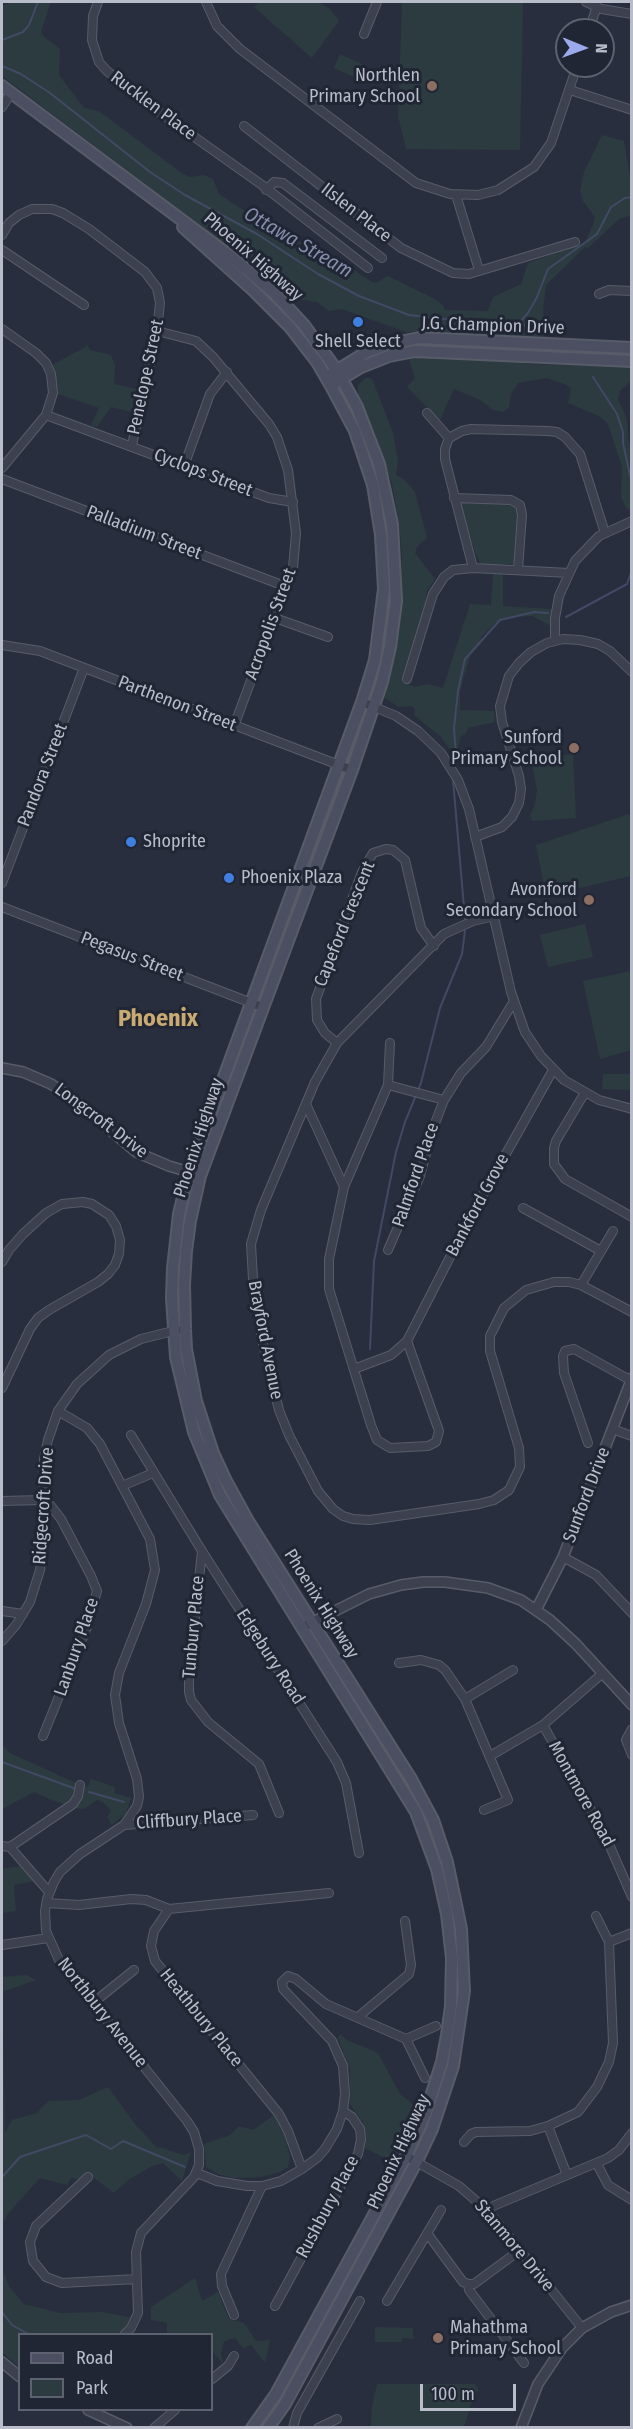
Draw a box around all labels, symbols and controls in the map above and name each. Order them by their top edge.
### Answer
north arrow [555,18,615,78]
text: N [592,43,611,53]
place label: Northlen Primary School [309,65,420,107]
street label: Rucklen Place [106,67,200,145]
marker: Northlen Primary School [425,79,439,93]
street label: Ilslen Place [316,179,396,247]
water label: Ottawa Stream [240,202,356,284]
street label: Phoenix Highway [199,208,307,306]
street label: J.G. Champion Drive [421,313,565,339]
marker: Shell Select [351,315,365,329]
street label: Penelope Street [123,317,169,437]
place label: Shell Select [315,331,401,353]
street label: Cyclops Street [151,444,255,502]
street label: Palladium Street [84,501,204,565]
street label: Acropolis Street [241,565,301,683]
street label: Parthenon Street [115,672,239,736]
street label: Pandora Street [13,720,73,830]
place label: Sunford Primary School [451,727,562,770]
marker: Sunford Primary School [567,741,581,755]
place label: Shoprite [143,831,206,853]
marker: Shoprite [124,835,138,849]
street label: Capeford Crescent [310,858,380,990]
place label: Phoenix Plaza [241,867,342,889]
marker: Phoenix Plaza [222,871,236,885]
place label: Avonford Secondary School [446,879,577,922]
marker: Avonford Secondary School [582,893,596,907]
street label: Pegasus Street [78,928,186,986]
district label: Phoenix [118,1005,198,1033]
street label: Phoenix Highway [169,1075,229,1201]
street label: Longcroft Drive [50,1079,152,1163]
street label: Palmford Place [388,1120,444,1230]
street label: Bankford Grove [442,1150,514,1260]
street label: Brayford Avenue [243,1279,287,1401]
street label: Sunford Drive [559,1444,615,1546]
street label: Ridgecroft Drive [29,1447,59,1565]
street label: Phoenix Highway [279,1545,363,1663]
street label: Tunbury Place [179,1575,209,1679]
street label: Lanbury Place [50,1595,104,1699]
street label: Edgebury Road [231,1605,309,1709]
street label: Montmore Road [543,1738,619,1850]
street label: Cliffbury Place [135,1806,243,1834]
street label: Northbury Avenue [52,1954,152,2072]
street label: Heathbury Place [155,1964,247,2072]
street label: Phoenix Highway [363,2091,435,2213]
street label: Rushbury Place [292,2152,364,2262]
street label: Stanmore Drive [469,2196,559,2296]
place label: Mahathma Primary School [450,2317,561,2360]
marker: Mahathma Primary School [431,2331,445,2345]
legend [18,2333,213,2411]
text: Road [76,2347,113,2369]
scale bar [423,2372,519,2410]
text: Park [76,2377,108,2399]
text: 100 m [431,2383,475,2405]

